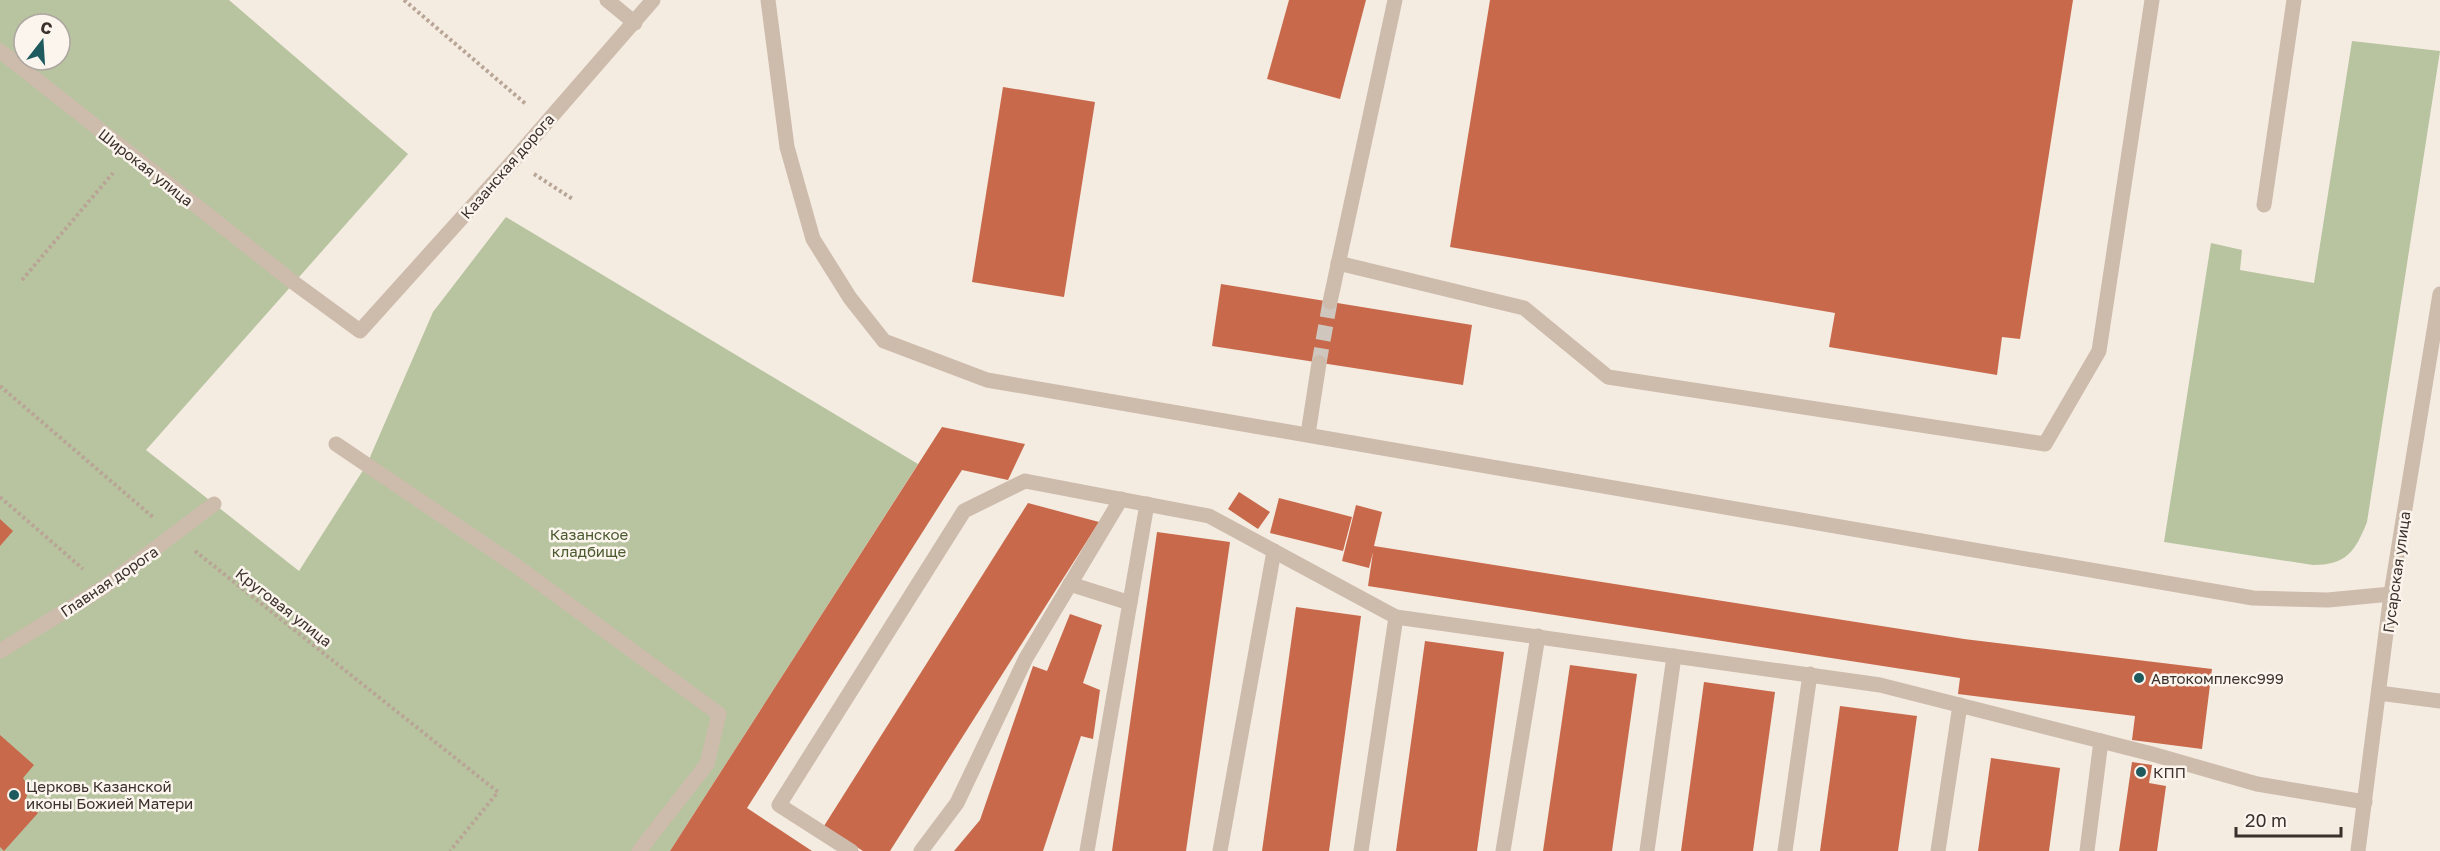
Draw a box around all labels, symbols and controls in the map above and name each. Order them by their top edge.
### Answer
north arrow [12,12,72,72]
text: С [38,16,55,39]
street label: Казанская дорога [457,110,557,222]
street label: Широкая улица [95,124,197,210]
street label: Гусарская улица [2379,510,2413,634]
park label: Казанское кладбище [550,525,629,560]
street label: Главная дорога [57,542,161,620]
street label: Круговая улица [232,564,336,650]
place label: Автокомплекс999 [2151,669,2284,687]
marker: Автокомплекс999 [2132,671,2146,685]
place label: КПП [2153,763,2186,781]
marker: КПП [2134,765,2148,779]
place label: Церковь Казанской иконы Божией Матери [26,777,193,812]
marker: Церковь Казанской иконы Божией Матери [7,788,21,802]
scale bar [2236,800,2341,838]
text: 20 m [2245,809,2287,831]

